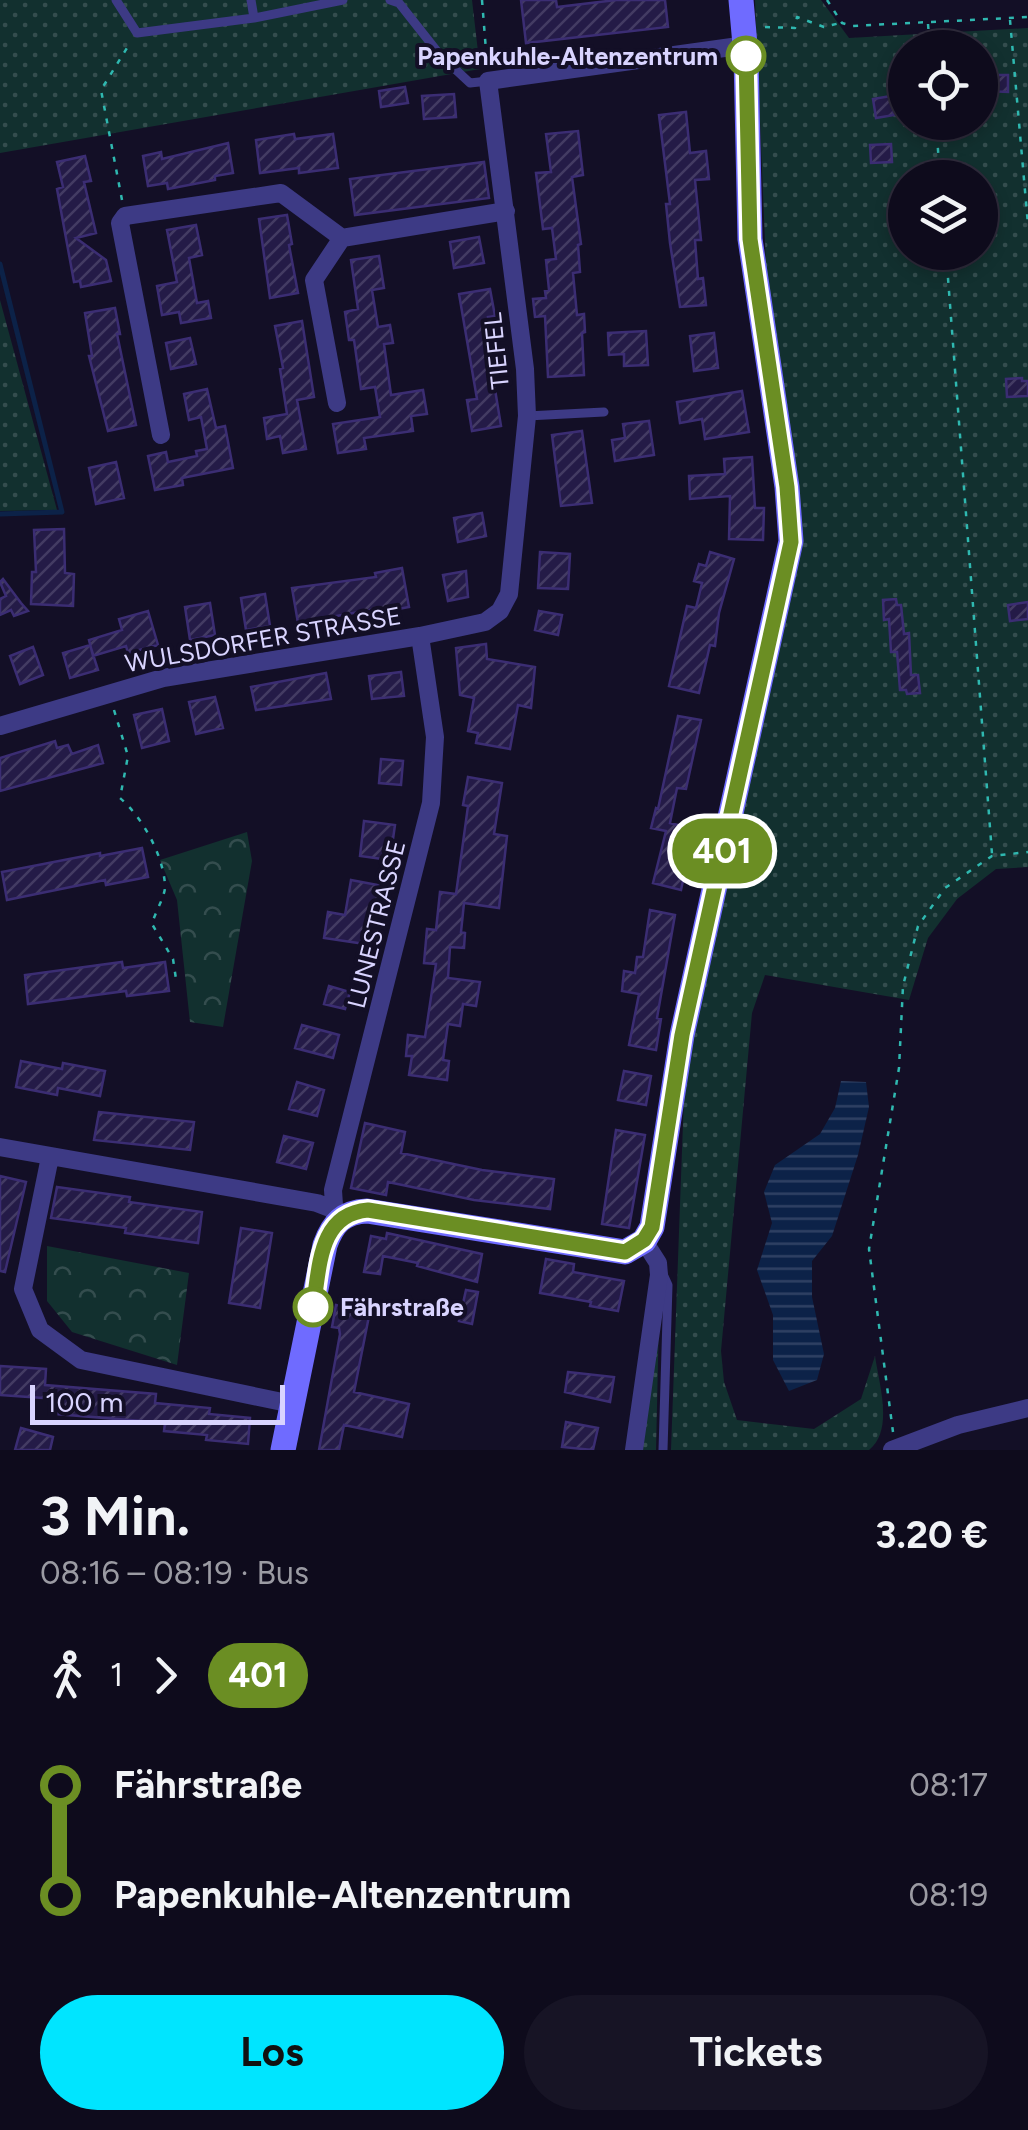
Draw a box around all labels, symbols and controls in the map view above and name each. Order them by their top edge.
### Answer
map controls [888,30,998,270]
button: locate [888,30,998,140]
marker: Papenkuhle-Altenzentrum [727,37,765,75]
place label: Papenkuhle-Altenzentrum [417,41,718,71]
button: layers [888,160,998,270]
street label: TIEFEL [477,311,515,391]
street label: WULSDORFER STRASSE [123,600,403,678]
line badge: 401 [664,818,780,884]
text: 401 [692,830,752,872]
street label: LUNESTRASSE [341,837,411,1011]
marker: Fährstraße [294,1288,332,1326]
place label: Fährstraße [340,1292,464,1322]
scale bar [30,1380,285,1424]
text: 100 m [45,1385,123,1419]
text: 3 Min. [40,1483,190,1549]
text: 3.20 € [875,1512,988,1558]
text: 08:16 – 08:19 · Bus [40,1554,309,1592]
icon: walk [40,1648,95,1703]
icon: forward [138,1648,193,1703]
text: 401 [228,1654,288,1696]
text: 1 [110,1656,123,1694]
text: Fährstraße [114,1762,302,1808]
text: 08:17 [909,1766,988,1804]
text: Papenkuhle-Altenzentrum [114,1872,571,1918]
text: 08:19 [908,1876,988,1914]
button: Los [40,1995,504,2110]
button: Tickets [524,1995,988,2110]

